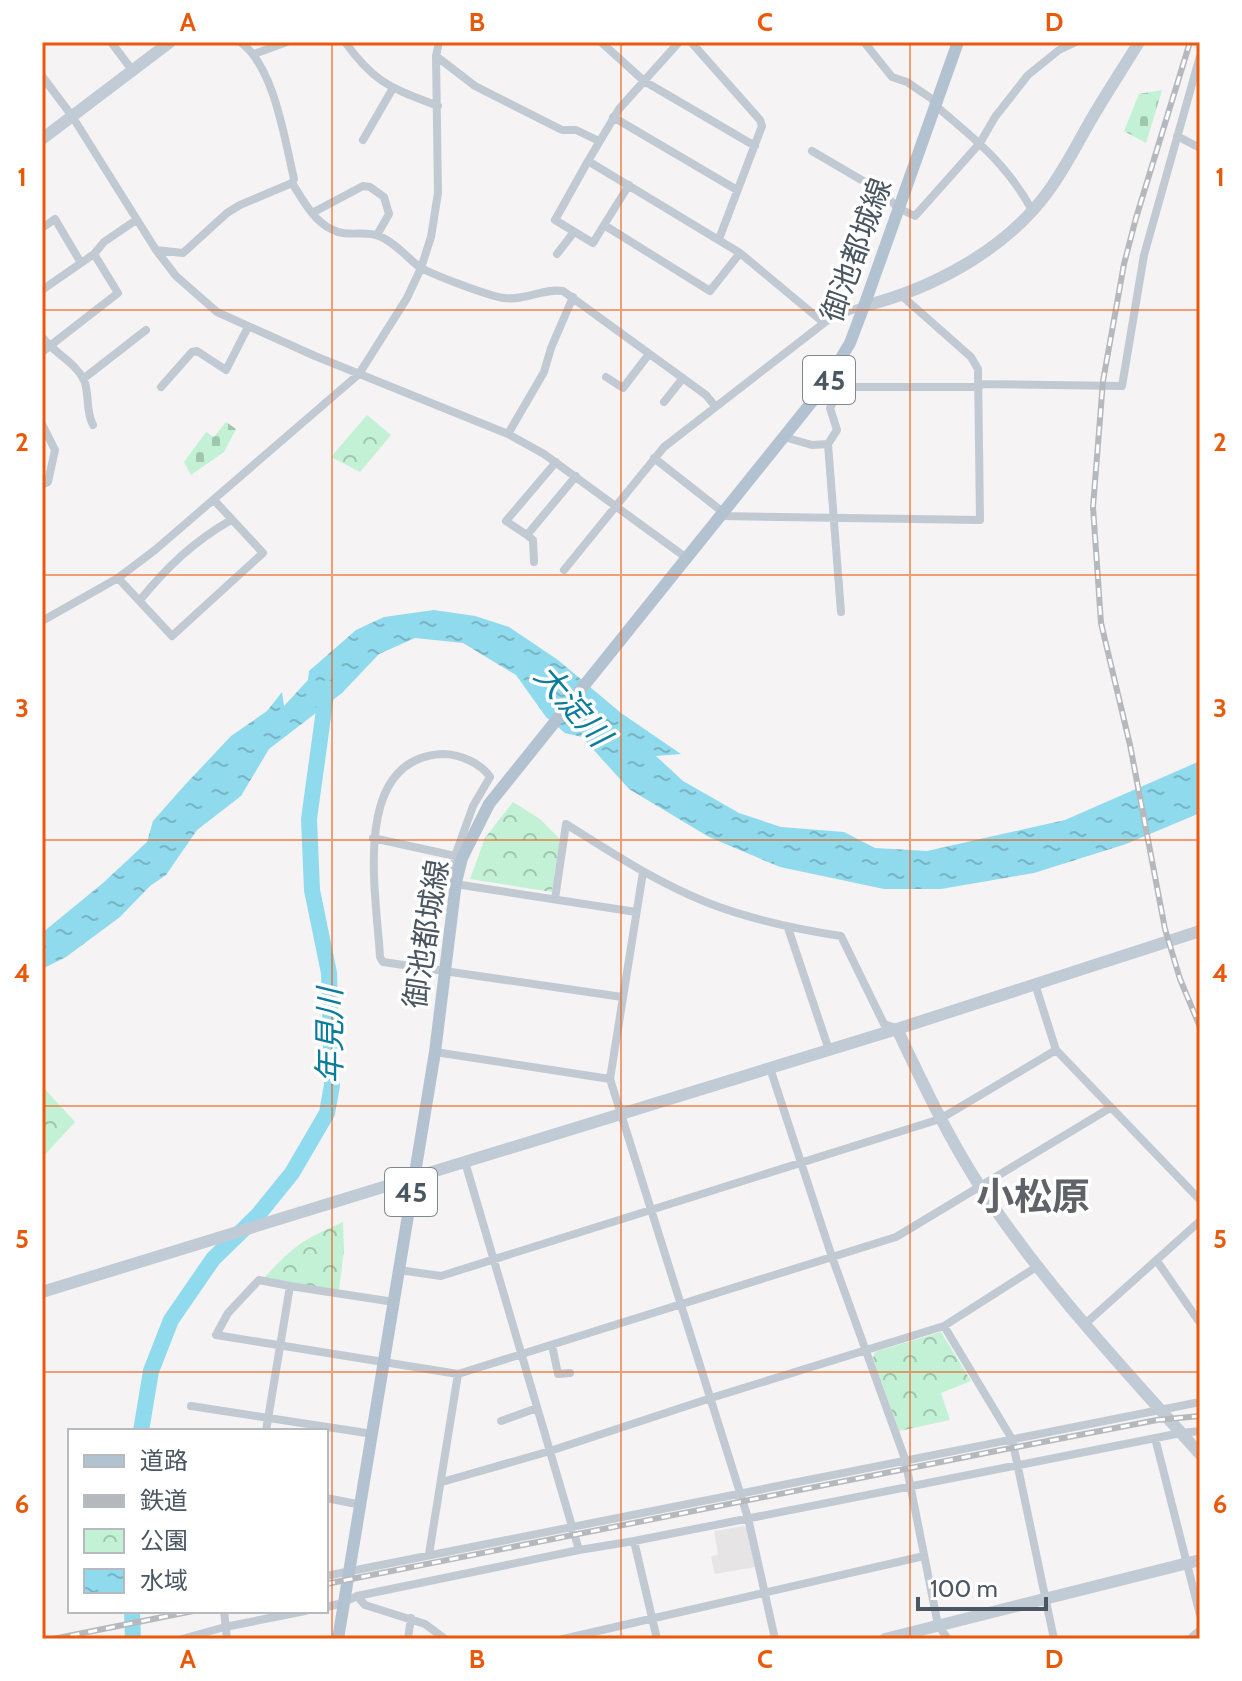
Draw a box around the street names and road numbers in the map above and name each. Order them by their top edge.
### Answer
street label: 御池都城線 [813,173,899,327]
road number: 45 [803,356,855,404]
street label: 御池都城線 [396,857,456,1011]
road number: 45 [385,1168,437,1216]

